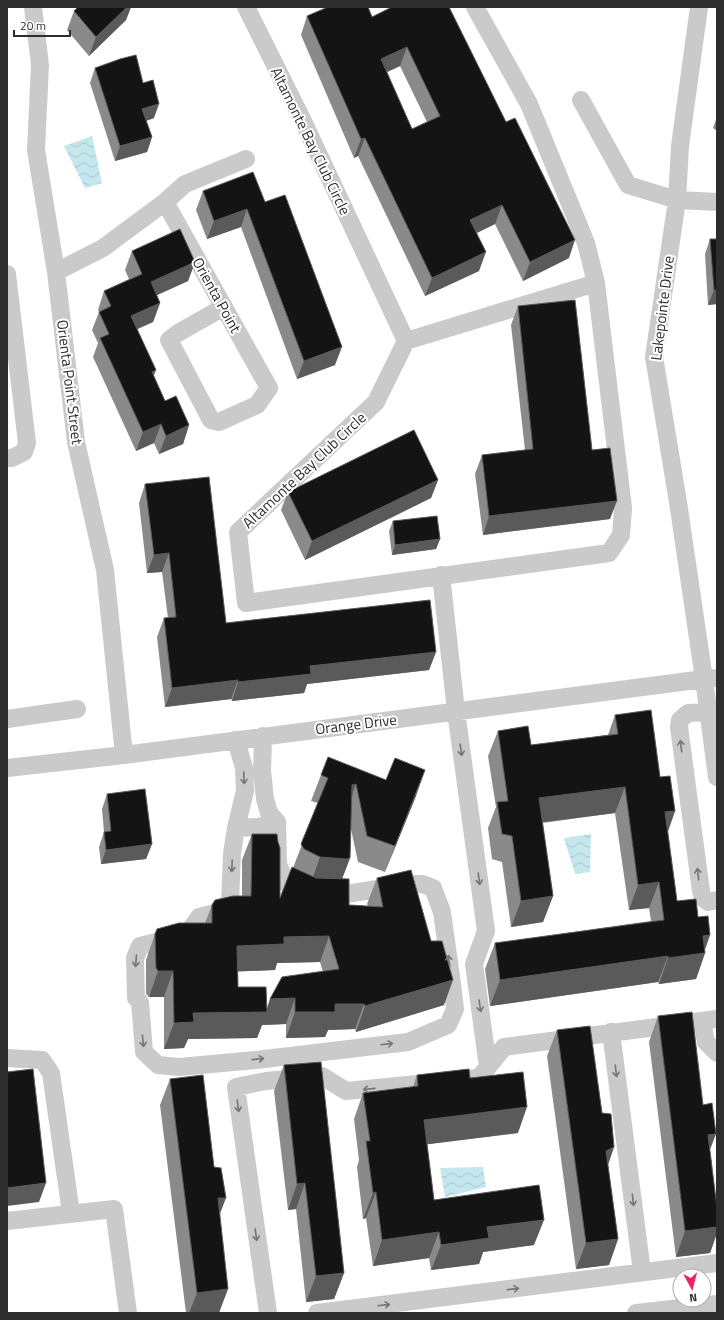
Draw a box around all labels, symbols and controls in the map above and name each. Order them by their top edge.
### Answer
scale bar [14,12,70,38]
text: 20 m [20,16,46,35]
street label: Altamonte Bay Club Circle [265,63,357,219]
street label: Orienta Point [187,253,248,338]
street label: Lakepointe Drive [644,254,680,362]
street label: Orienta Point Street [51,318,89,446]
street label: Altamonte Bay Club Circle [237,406,371,534]
street label: Orange Drive [314,708,398,740]
one-way arrow [678,739,685,752]
one-way arrow [457,743,465,756]
one-way arrow [240,771,248,784]
one-way arrow [228,859,235,872]
one-way arrow [694,868,702,881]
one-way arrow [475,872,483,885]
one-way arrow [132,954,139,967]
one-way arrow [445,955,453,968]
one-way arrow [476,999,484,1012]
one-way arrow [140,1034,147,1047]
one-way arrow [380,1041,393,1048]
one-way arrow [251,1056,264,1063]
one-way arrow [612,1064,620,1077]
one-way arrow [363,1085,376,1093]
one-way arrow [234,1099,242,1112]
one-way arrow [629,1193,637,1206]
one-way arrow [252,1228,260,1241]
north arrow [672,1268,712,1308]
one-way arrow [506,1285,519,1292]
text: N [688,1290,698,1306]
one-way arrow [377,1301,390,1309]

